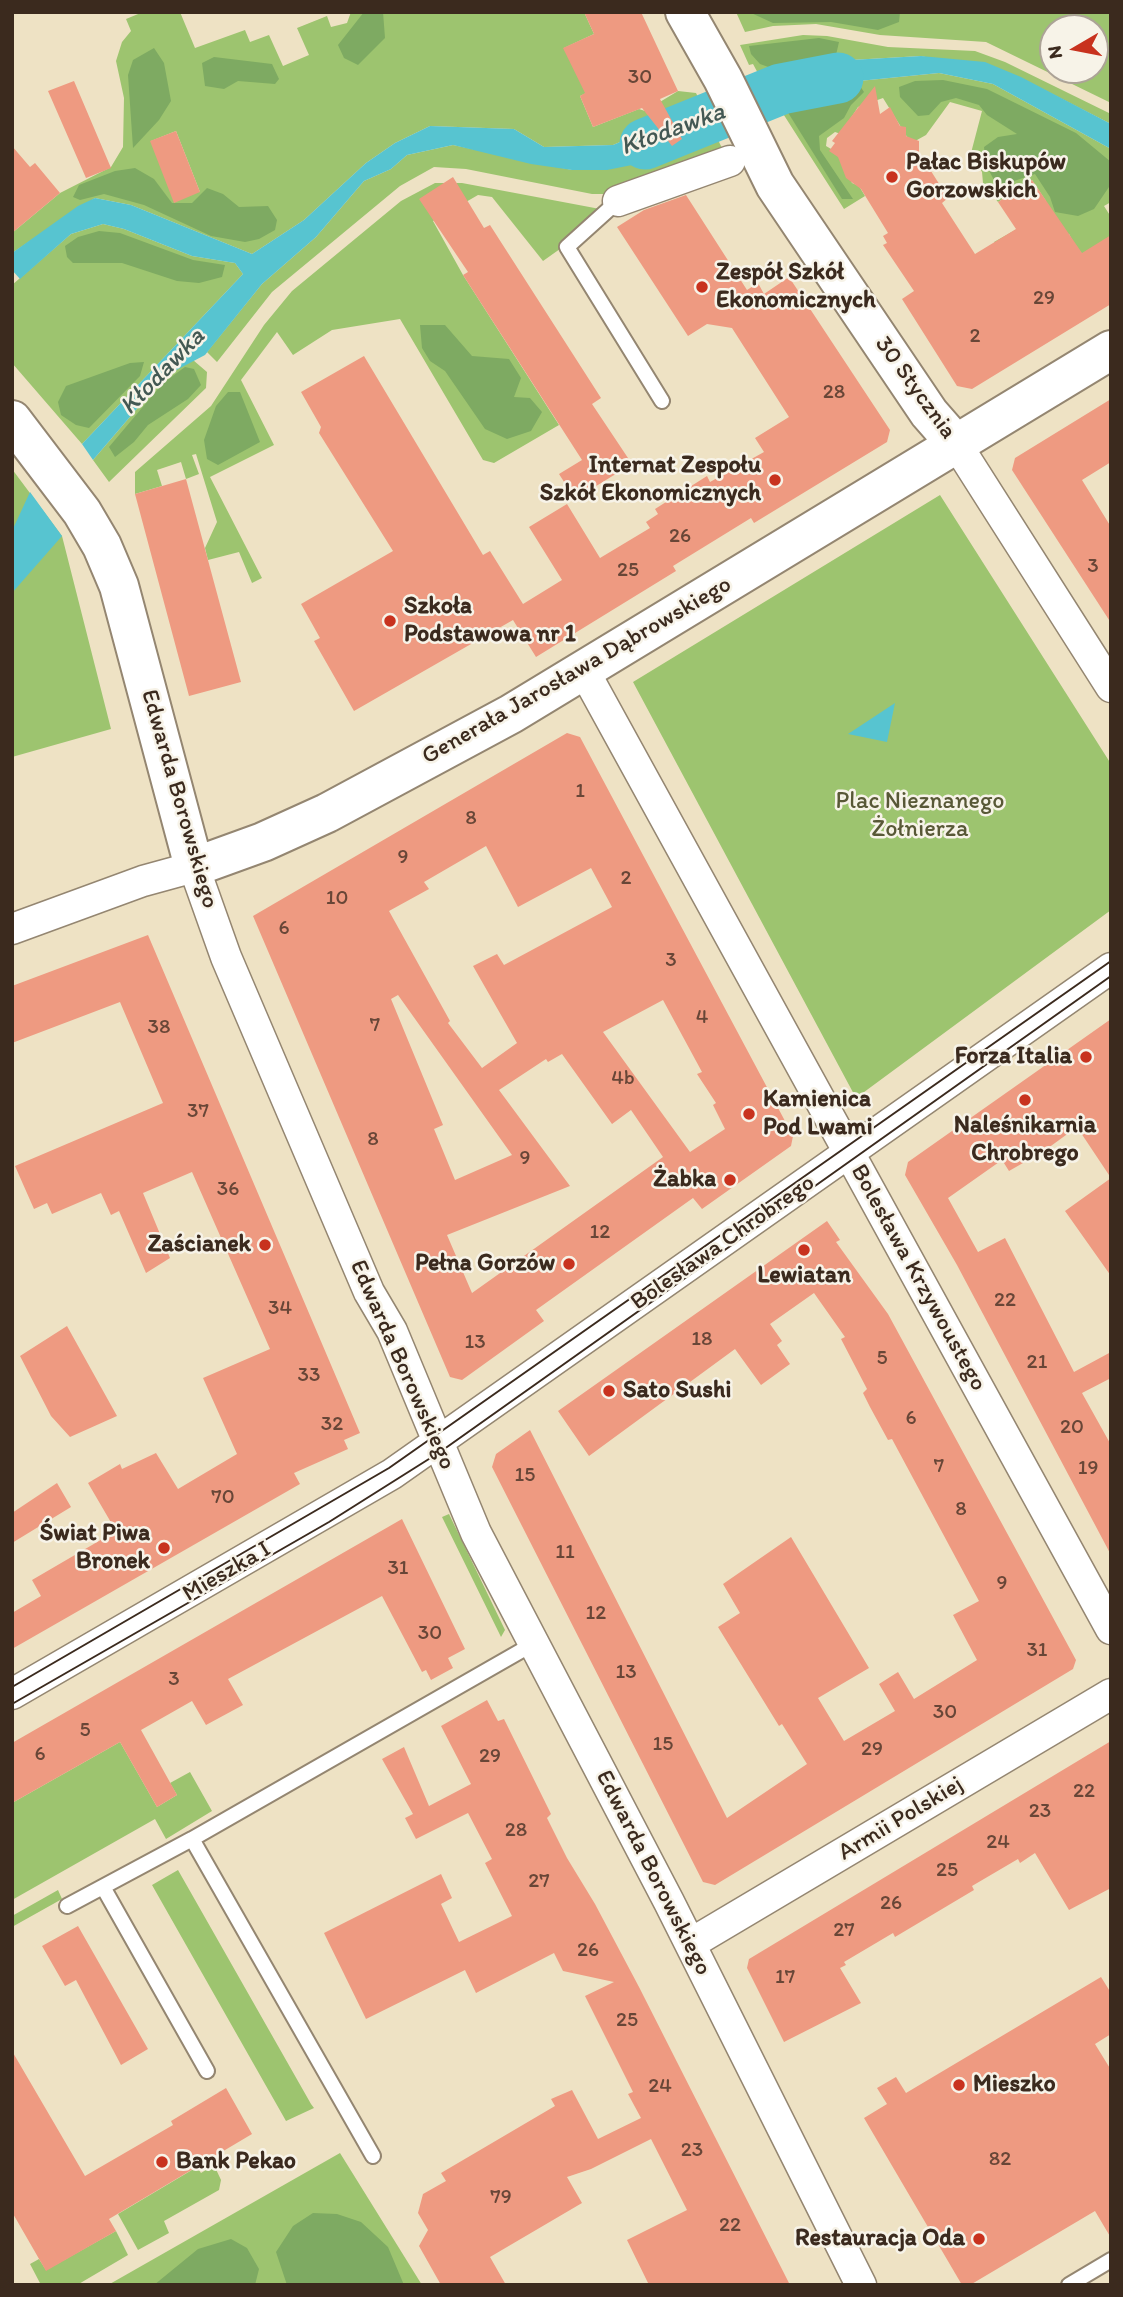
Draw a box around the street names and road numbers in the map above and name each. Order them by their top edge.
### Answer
street label: 30 Stycznia [868,331,962,445]
street label: Generała Jarosława Dąbrowskiego [417,570,737,772]
street label: Edwarda Borowskiego [134,686,224,912]
street label: Bolesława Krzywoustego [844,1160,992,1396]
street label: Bolesława Chrobrego [626,1169,820,1317]
street label: Edwarda Borowskiego [343,1256,461,1474]
street label: Mieszka I [178,1535,276,1609]
street label: Edwarda Borowskiego [589,1766,717,1980]
street label: Armii Polskiej [833,1770,969,1868]

